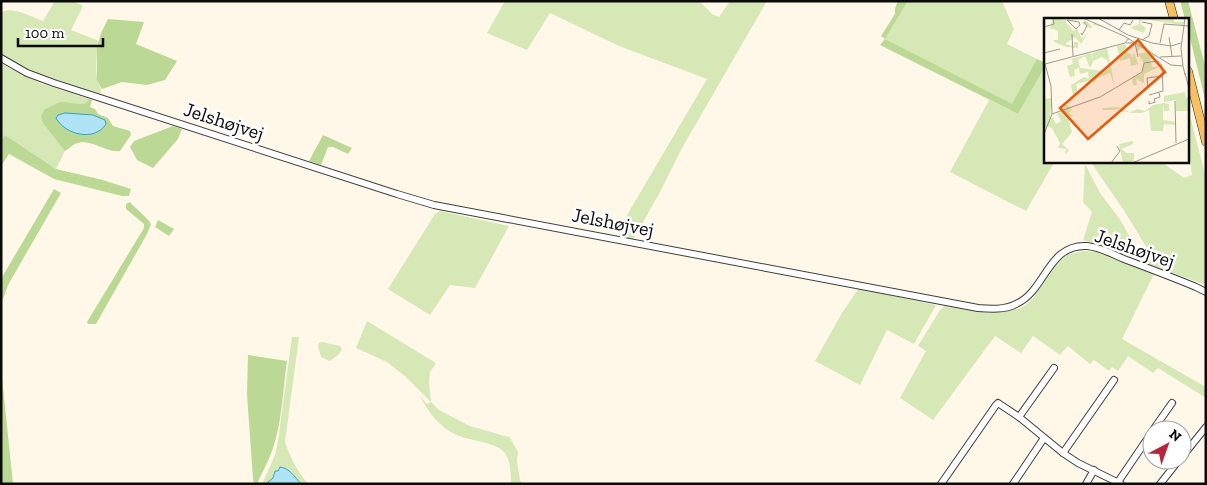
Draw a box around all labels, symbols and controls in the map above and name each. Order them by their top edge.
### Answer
scale bar [18,15,102,47]
inset map [1044,18,1190,162]
text: 100 m [25,24,64,42]
street label: Jelshøjvej [181,97,267,145]
street label: Jelshøjvej [570,202,656,242]
street label: Jelshøjvej [1092,223,1178,273]
north arrow [1142,420,1192,470]
text: N [1166,426,1185,446]

